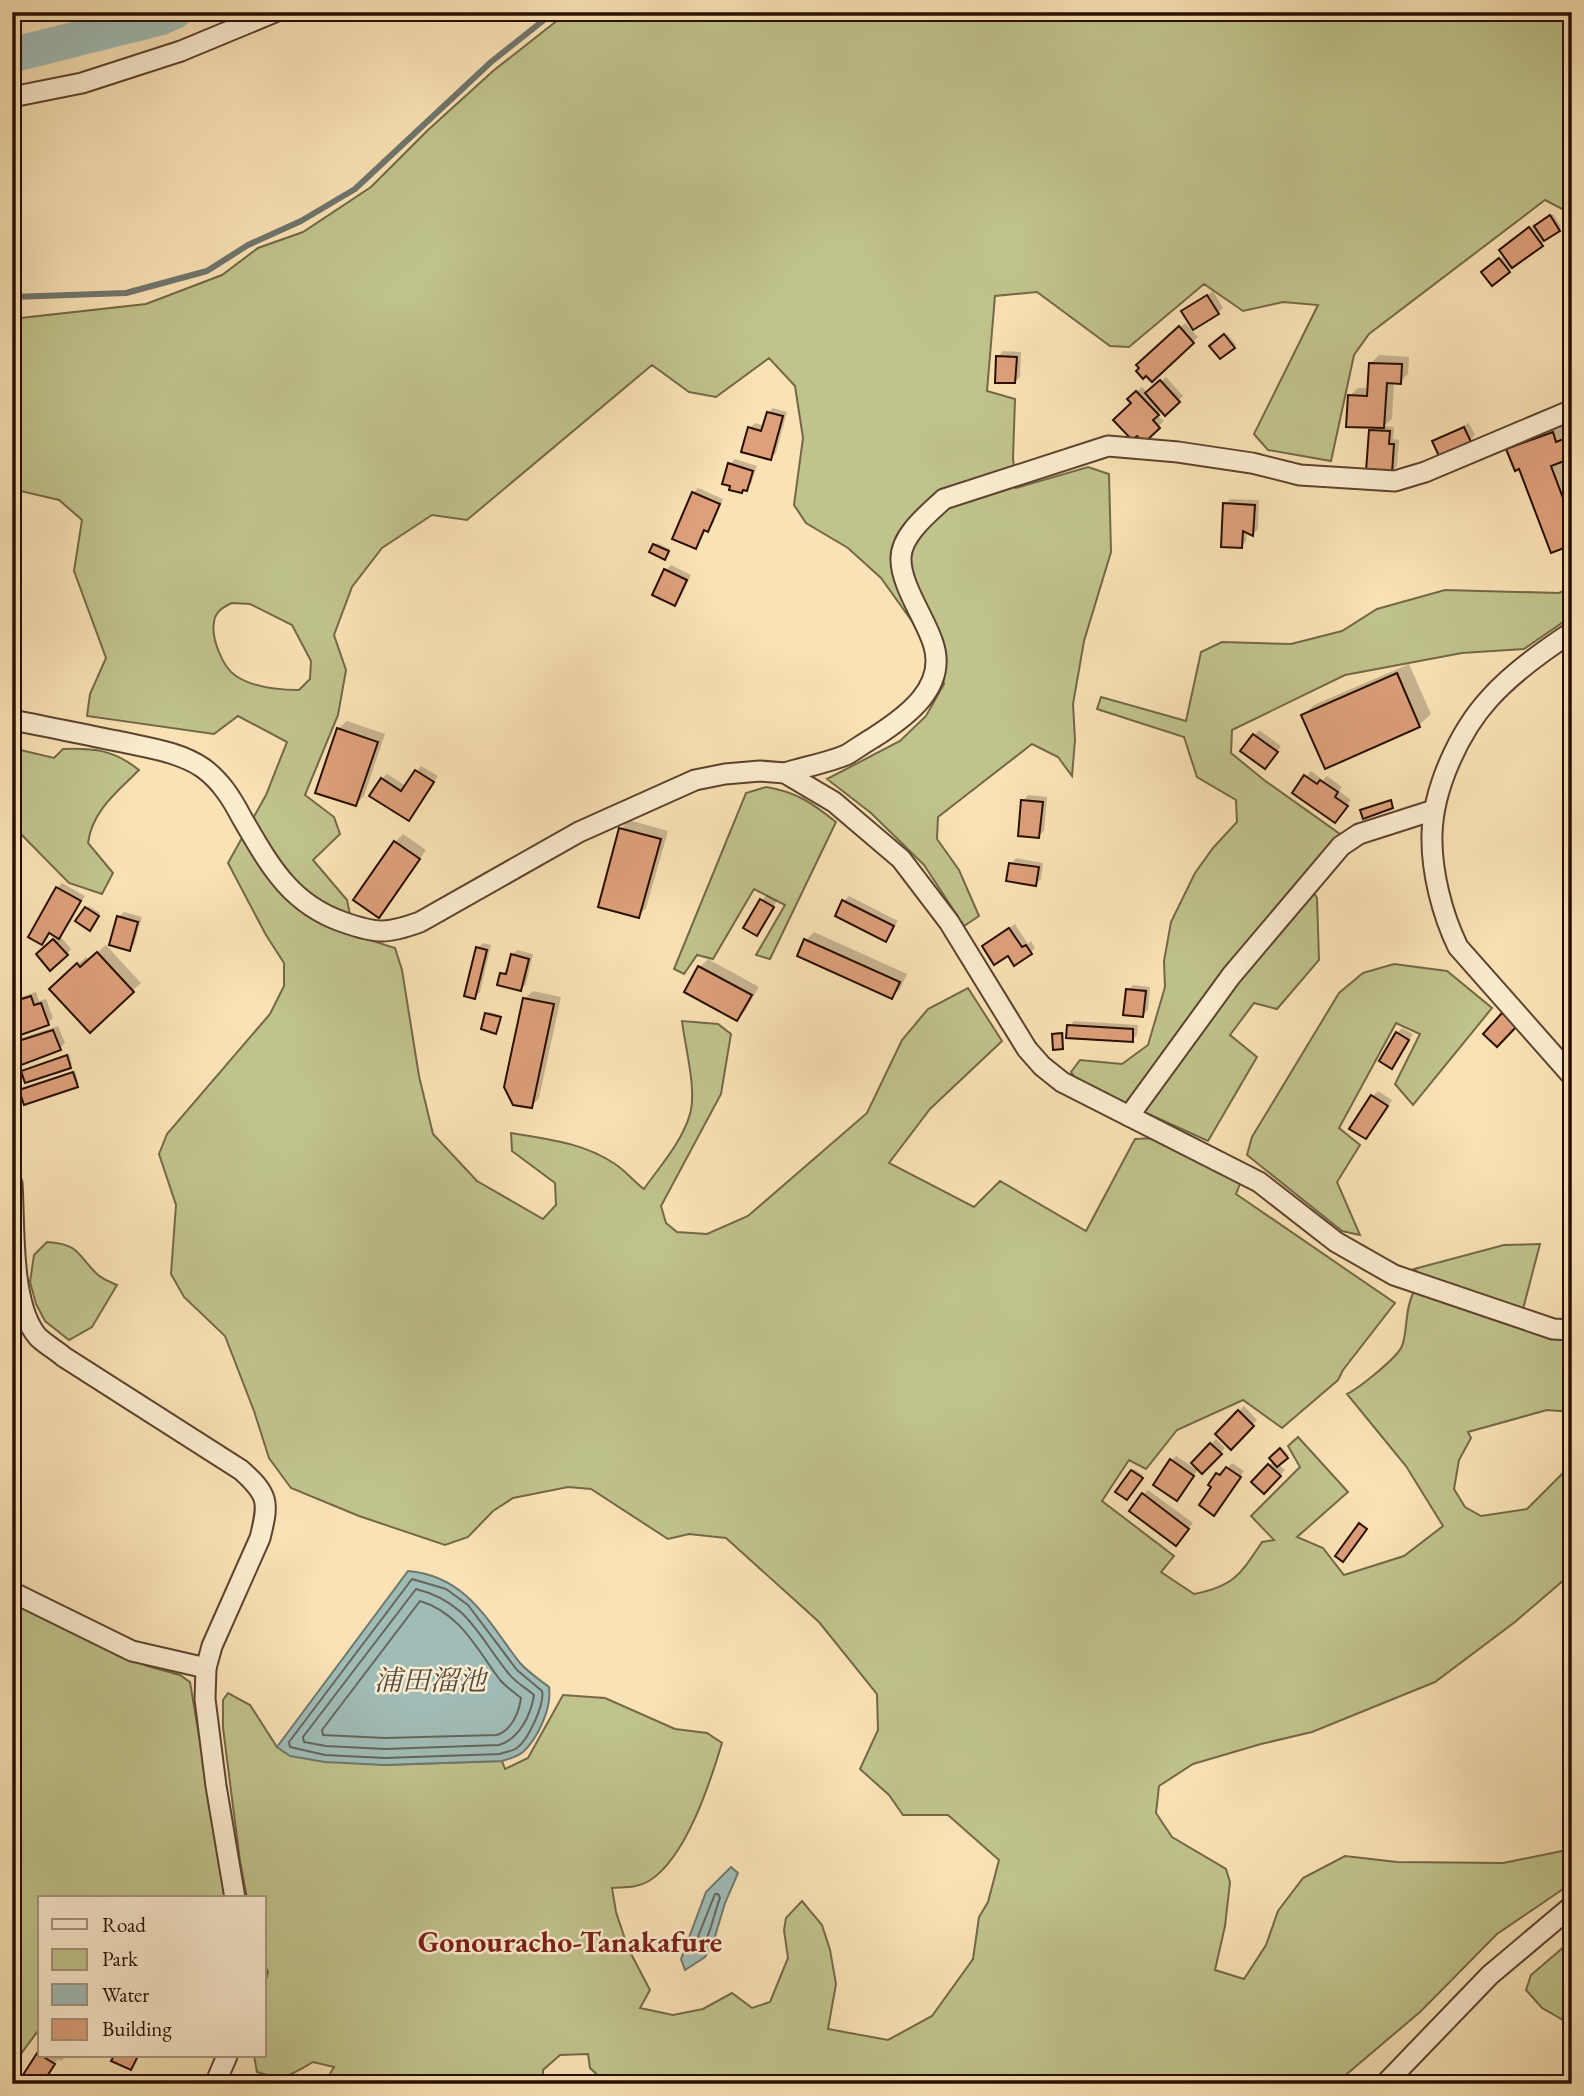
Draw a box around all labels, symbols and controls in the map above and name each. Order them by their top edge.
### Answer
water label: 浦田溜池 [374,1662,489,1698]
legend [38,1896,266,2058]
text: Road [102,1911,146,1938]
district label: Gonouracho-Tanakafure [418,1922,722,1961]
text: Park [102,1945,139,1972]
text: Water [102,1981,149,2008]
text: Building [102,2015,172,2042]

